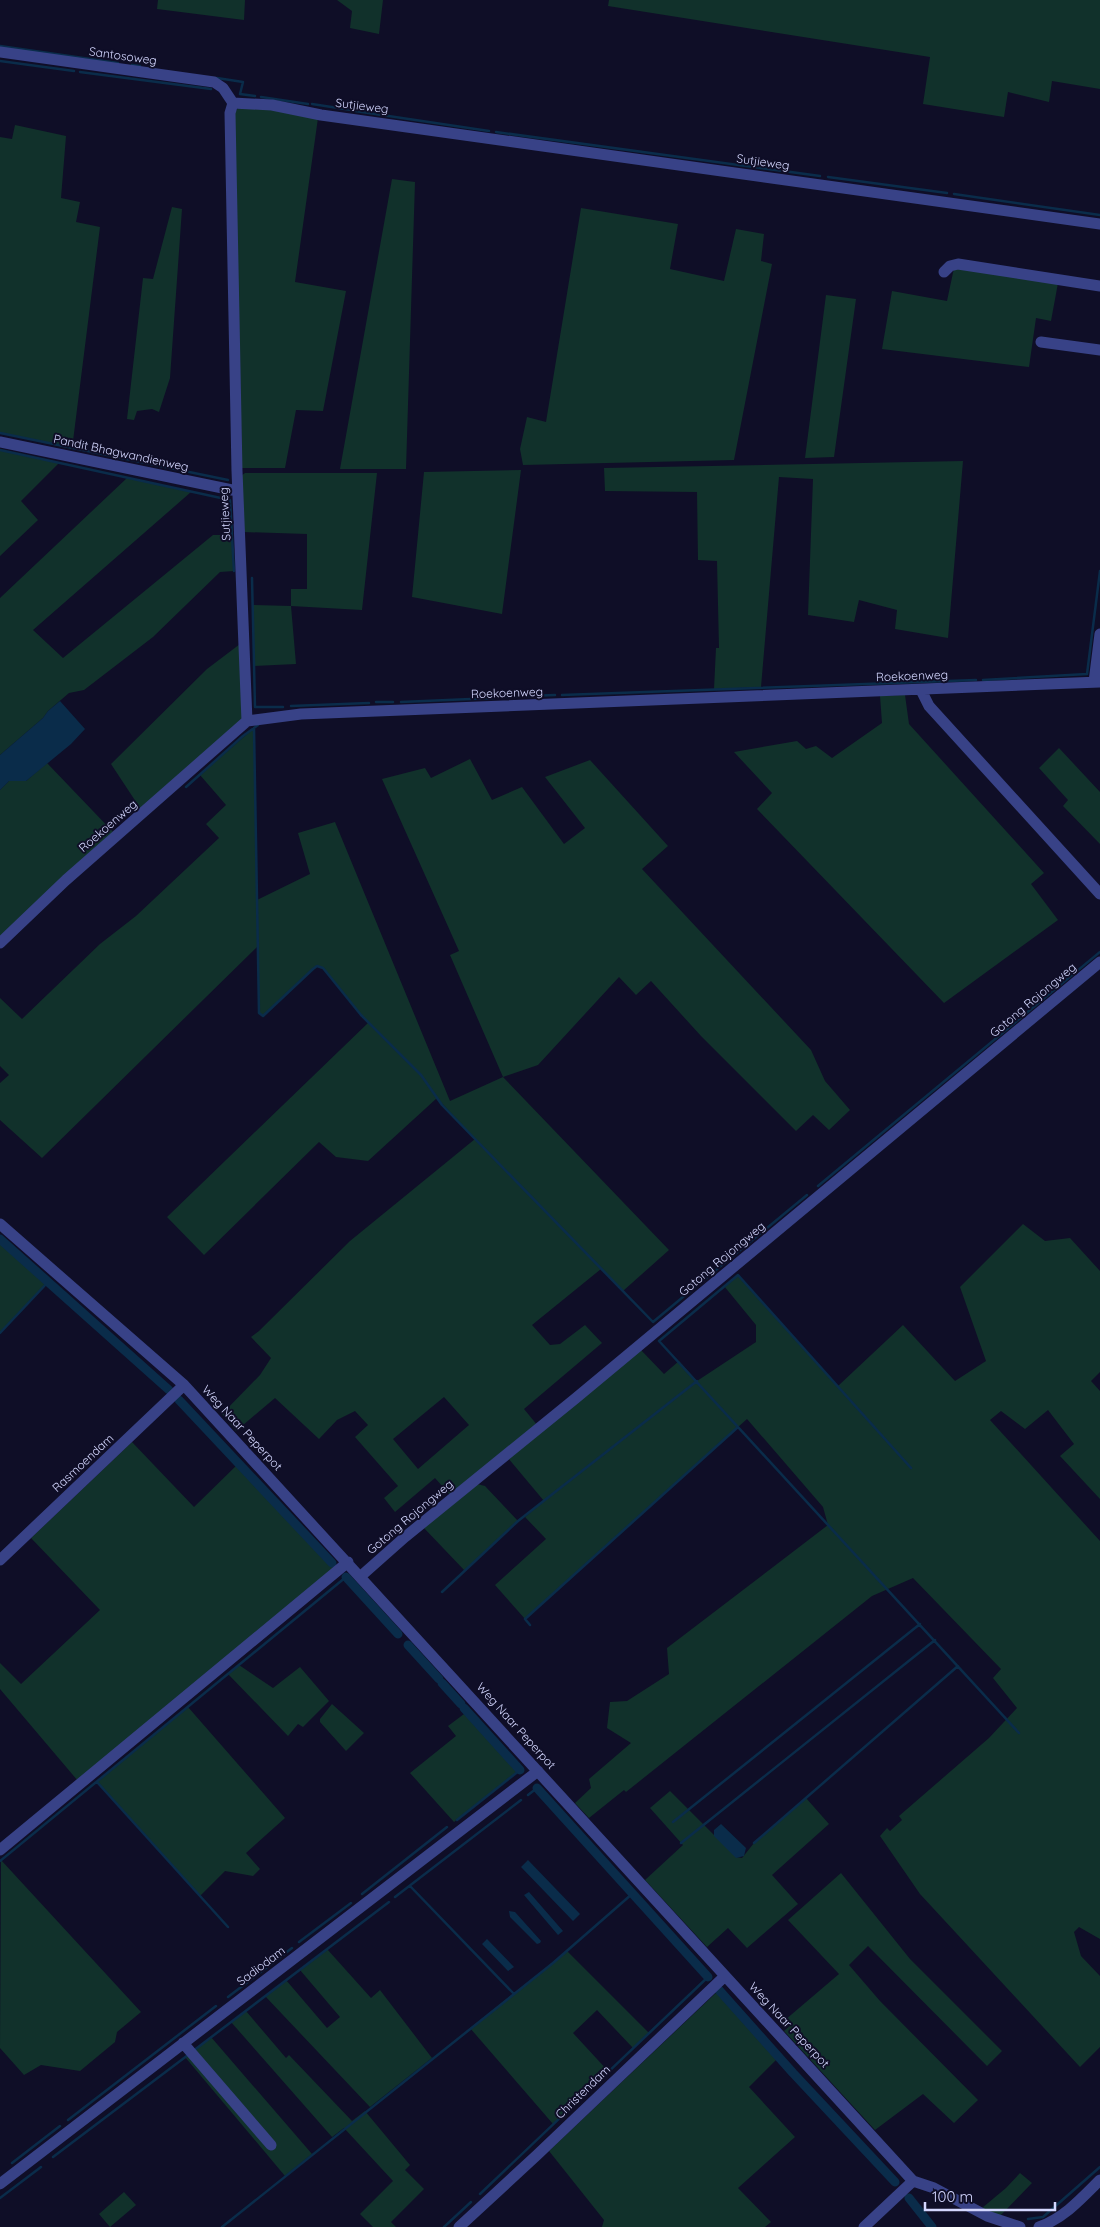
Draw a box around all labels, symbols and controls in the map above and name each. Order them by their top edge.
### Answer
street label: Santosoweg [88,43,158,68]
street label: Sutjieweg [335,95,390,116]
street label: Sutjieweg [736,150,791,173]
street label: Pandit Bhagwandienweg [52,431,190,474]
street label: Sutjieweg [216,487,233,541]
street label: Roekoenweg [876,667,948,684]
street label: Roekoenweg [471,684,543,701]
street label: Roekoenweg [75,796,140,855]
street label: Gotong Rojongweg [987,959,1079,1040]
street label: Gotong Rojongweg [676,1218,768,1299]
street label: Weg Naar Peperpot [199,1382,286,1473]
street label: Rasmoendam [49,1430,116,1495]
street label: Gotong Rojongweg [364,1476,456,1557]
street label: Weg Naar Peperpot [474,1679,559,1772]
street label: Sadiodam [234,1943,288,1989]
street label: Weg Naar Peperpot [746,1979,833,2070]
street label: Christendam [552,2062,613,2122]
scale bar [925,2180,1055,2212]
text: 100 m [932,2187,973,2206]

